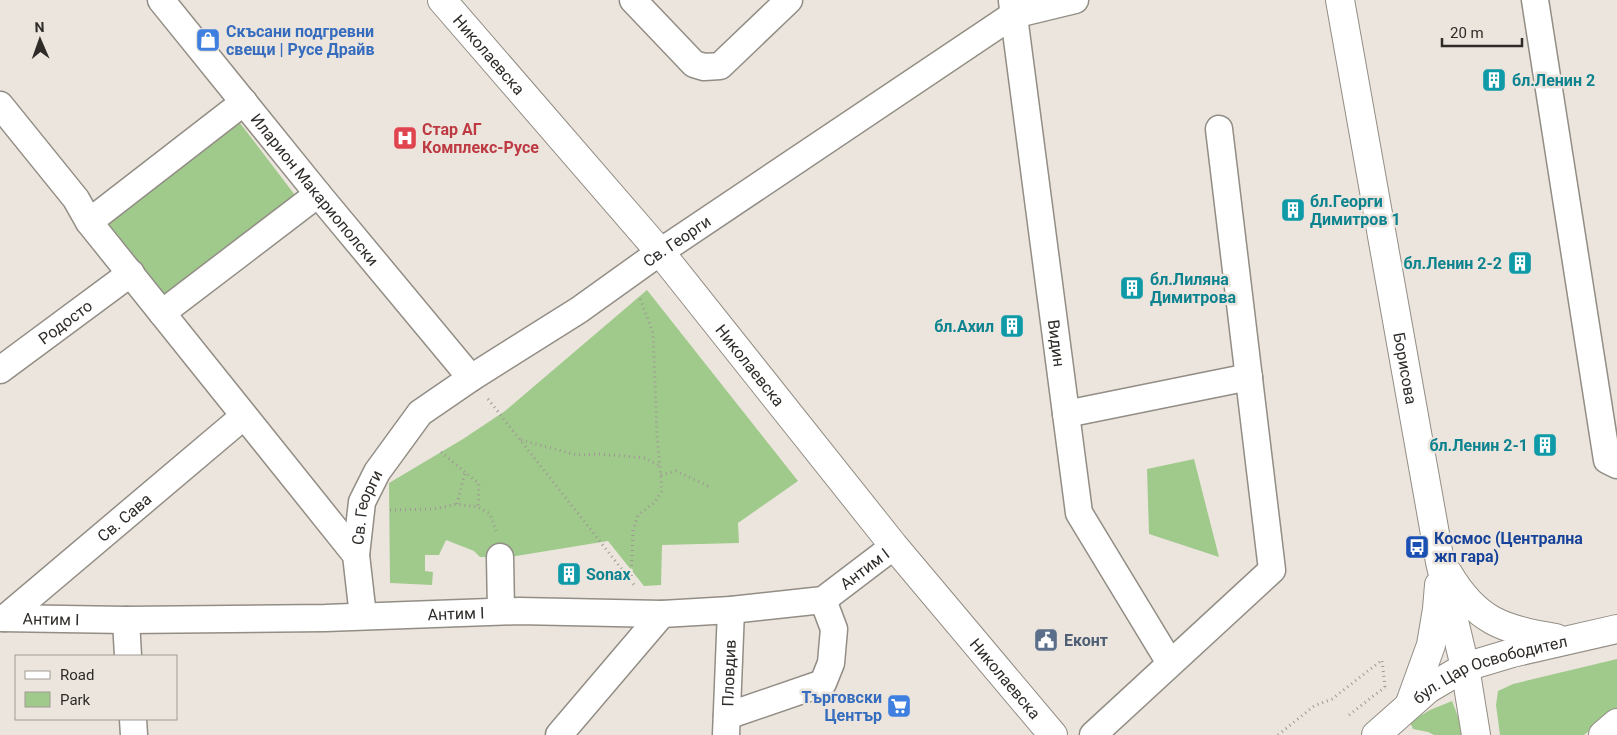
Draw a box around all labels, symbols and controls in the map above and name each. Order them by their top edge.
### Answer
street label: Николаевска [449,11,529,98]
north arrow [15,15,65,65]
scale bar [1442,15,1522,47]
text: N [34,19,45,35]
place label: Скъсани подгревни свещи | Русе Драйв [226,22,374,59]
text: 20 m [1450,24,1484,42]
shop icon: Скъсани подгревни свещи | Русе Драйв [195,27,221,53]
building icon: бл.Ленин 2 [1481,67,1507,93]
place label: бл.Ленин 2 [1512,71,1595,90]
street label: Иларион Макариополски [247,109,383,269]
place label: Стар АГ Комплекс-Русе [422,120,539,157]
hospital icon: Стар АГ Комплекс-Русе [392,125,418,151]
place label: бл.Георги Димитров 1 [1310,192,1401,229]
building icon: бл.Георги Димитров 1 [1280,197,1306,223]
street label: Св. Георги [639,211,714,271]
building icon: бл.Ленин 2-2 [1507,250,1533,276]
place label: бл.Ленин 2-2 [1403,254,1502,273]
place label: бл.Лиляна Димитрова [1150,270,1236,307]
building icon: бл.Лиляна Димитрова [1119,275,1145,301]
street label: Родосто [34,296,96,348]
building icon: бл.Ахил [999,313,1025,339]
place label: бл.Ахил [934,317,994,336]
street label: Видин [1044,318,1069,368]
street label: Николаевска [712,320,789,410]
street label: Борисова [1390,331,1421,406]
building icon: бл.Ленин 2-1 [1532,432,1558,458]
place label: бл.Ленин 2-1 [1429,436,1528,455]
street label: Св. Георги [348,467,386,546]
street label: Св. Сава [93,489,155,545]
place label: Космос (Централна жп гара) [1434,529,1583,566]
bus stop icon: Космос (Централна жп гара) [1404,534,1430,560]
street label: Антим I [836,544,893,593]
building icon: Sonax [556,561,582,587]
place label: Sonax [586,565,631,584]
street label: Антим I [427,603,485,624]
street label: Антим I [22,609,80,629]
public building icon: Еконт [1033,627,1059,653]
place label: Еконт [1064,631,1108,650]
street label: бул. Цар Освободител [1409,631,1569,708]
street label: Николаевска [966,634,1045,723]
street label: Пловдив [718,639,739,707]
legend [15,655,178,720]
text: Road [60,666,94,684]
place label: Търговски Център [802,688,882,725]
text: Park [60,691,91,709]
supermarket icon: Търговски Център [886,693,912,719]

